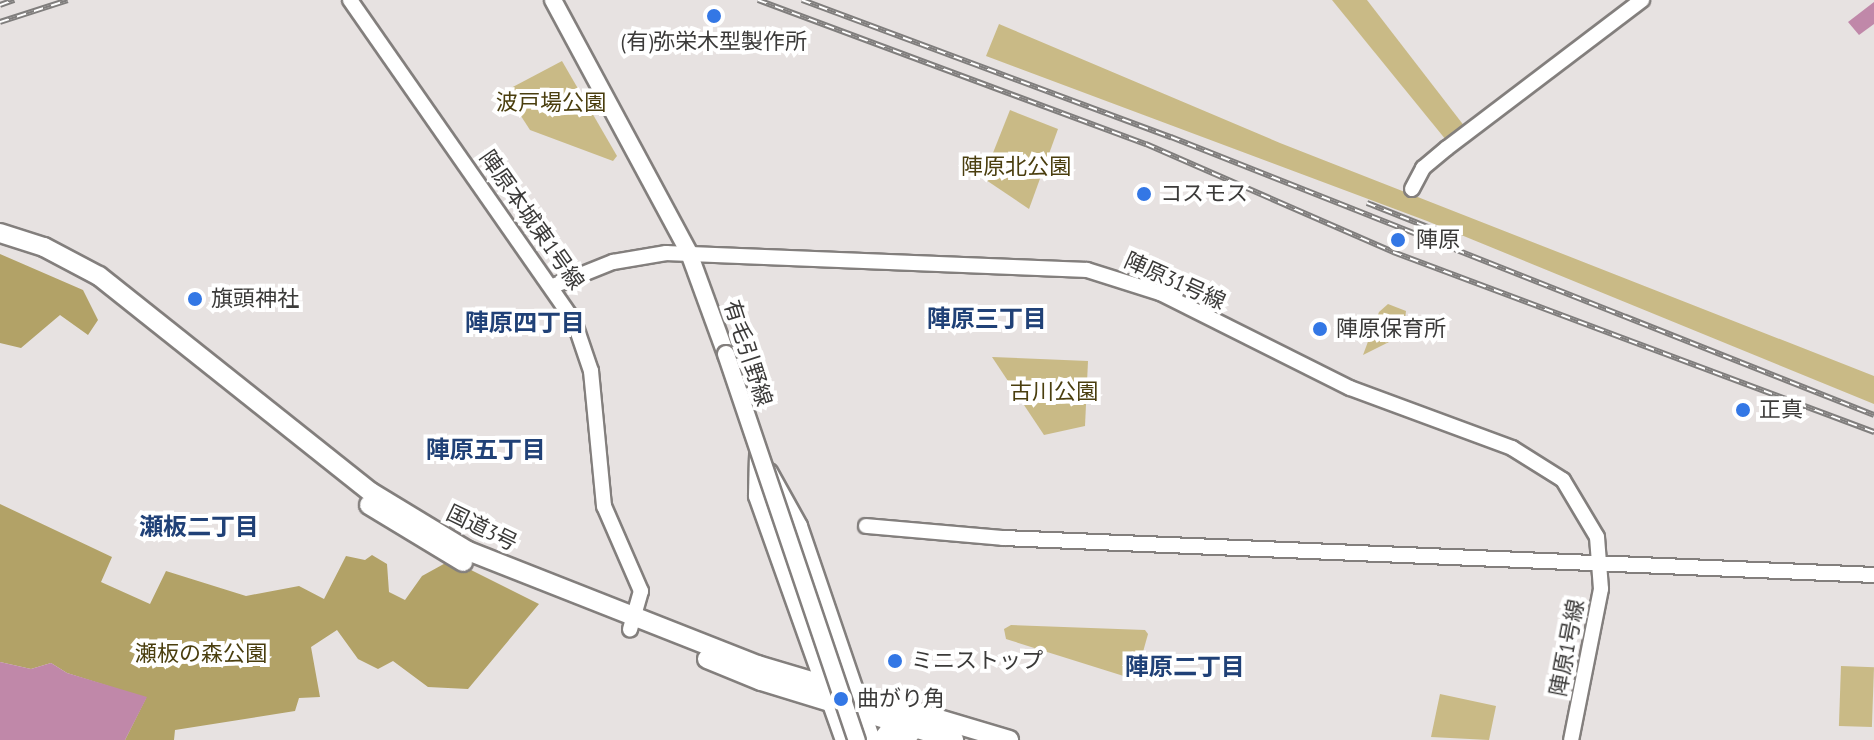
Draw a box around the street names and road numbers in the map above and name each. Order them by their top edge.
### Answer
street label: 陣原本城東1号線 [474,145,590,295]
street label: 陣原31号線 [1120,247,1230,315]
street label: 有毛引野線 [718,297,778,409]
street label: 国道3号 [442,499,522,557]
street label: 陣原1号線 [1545,597,1589,699]

